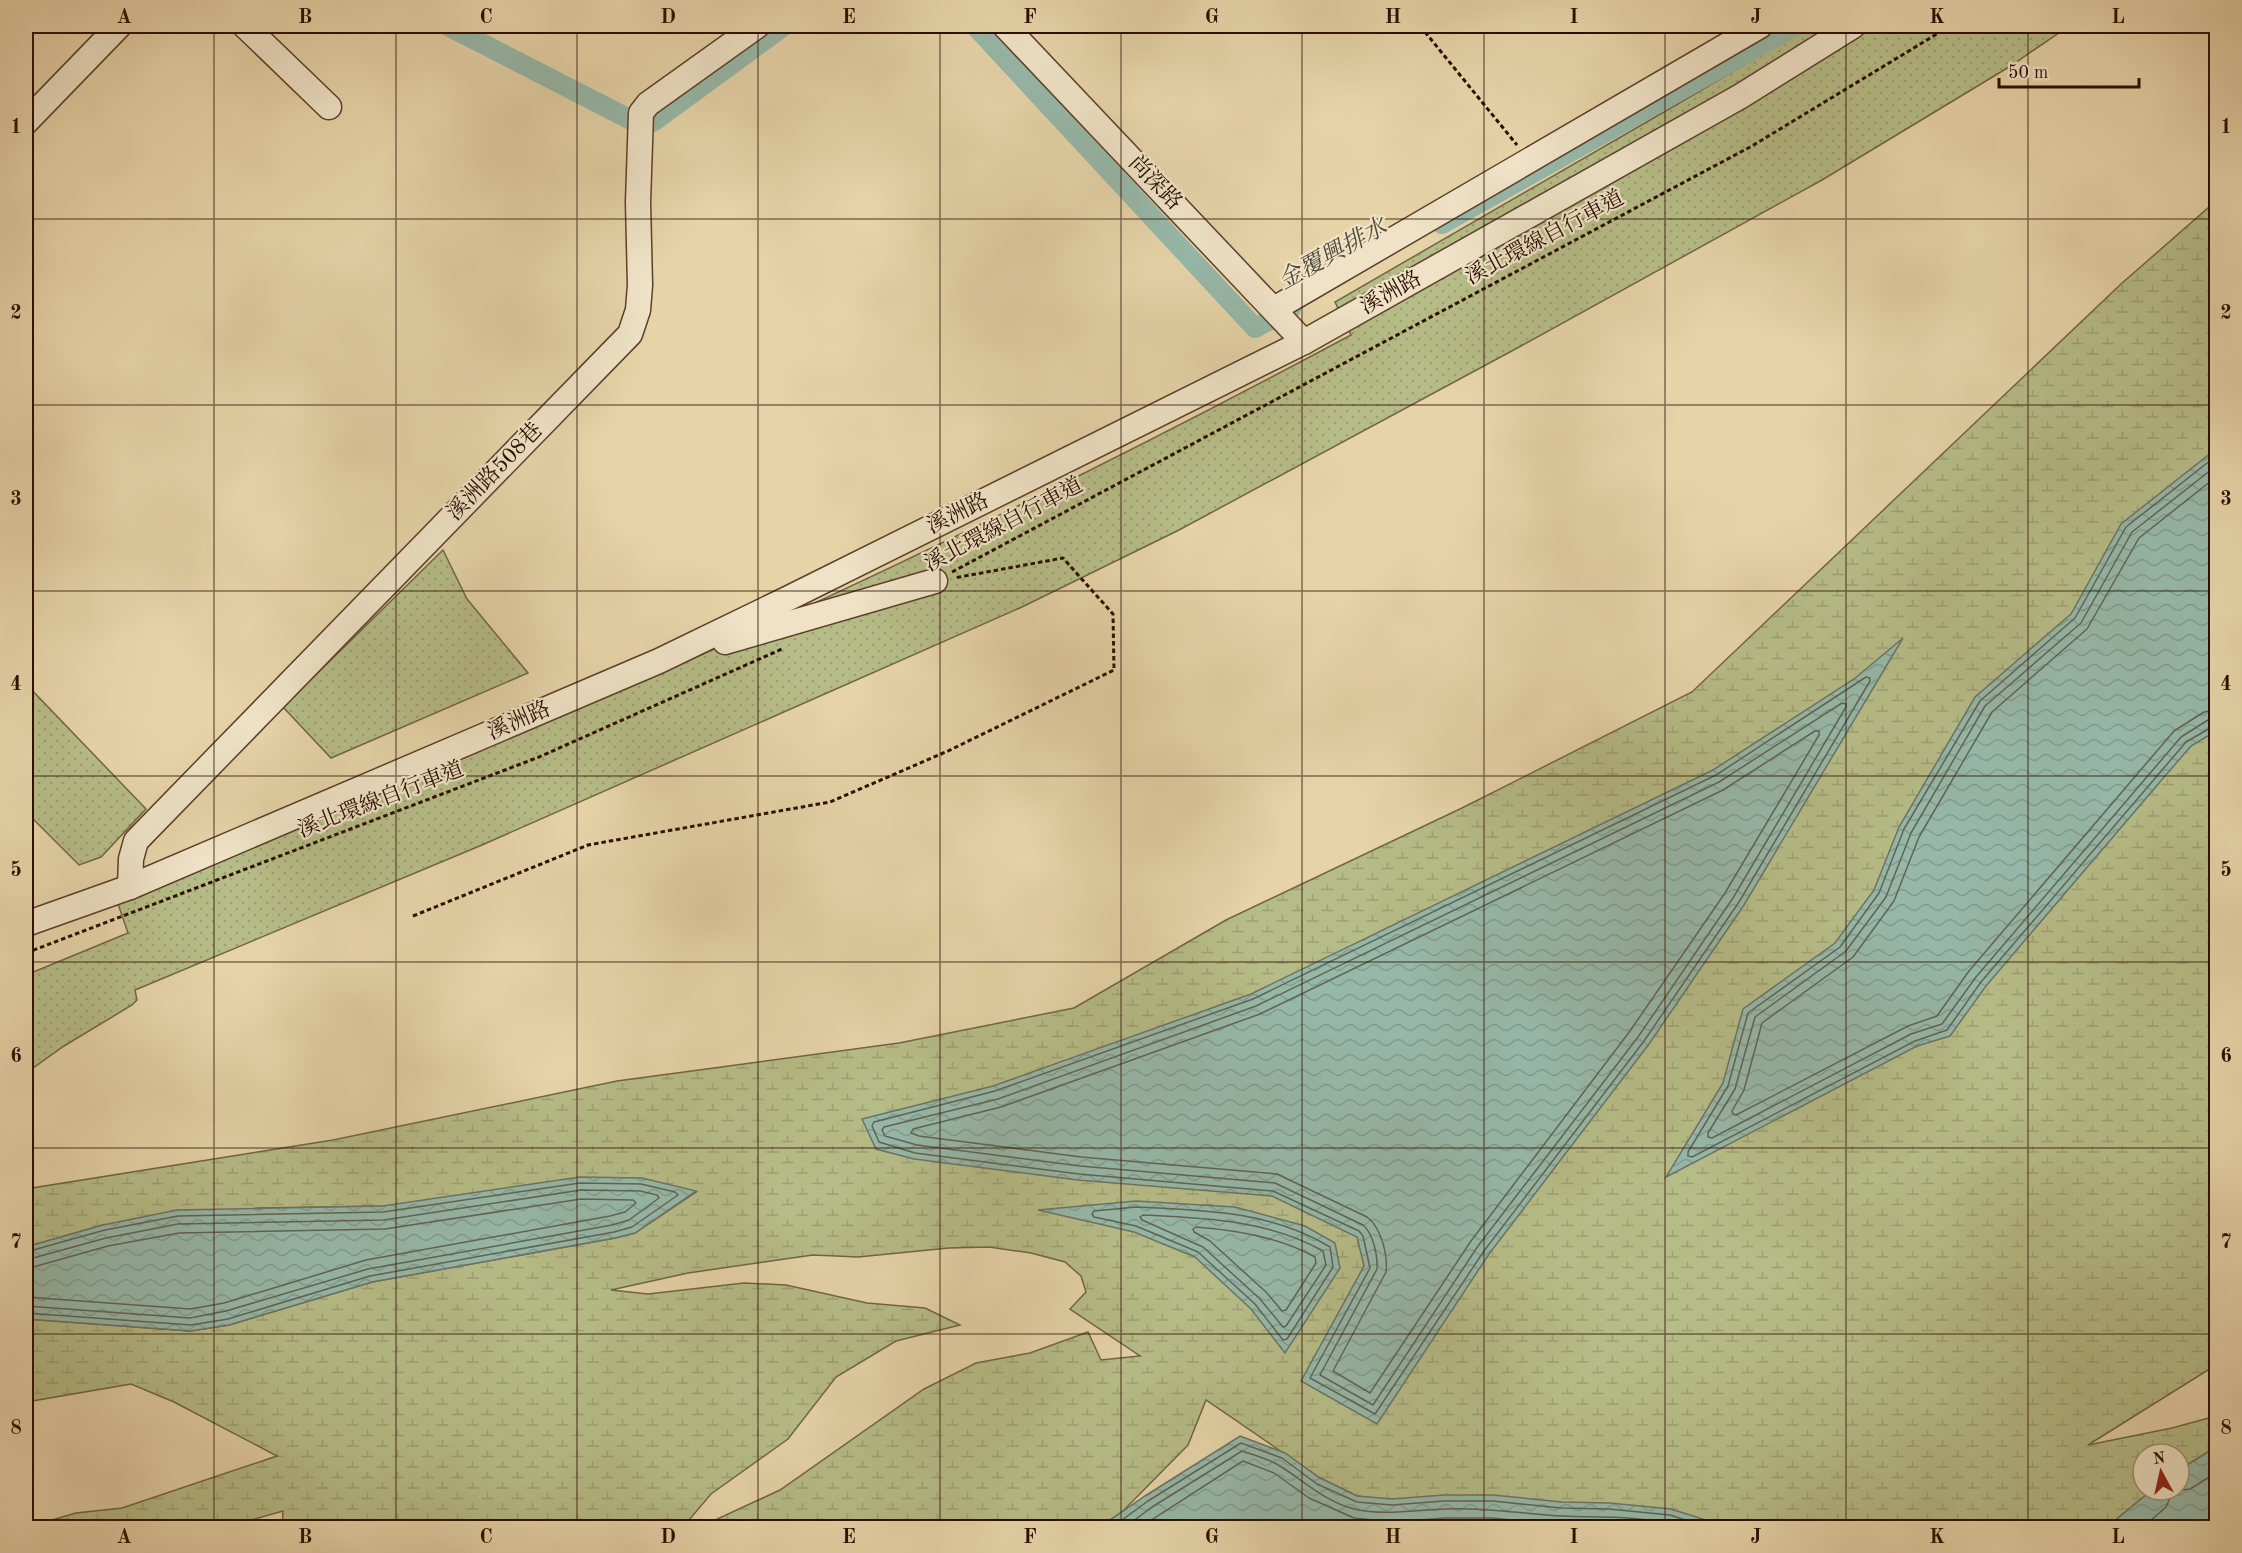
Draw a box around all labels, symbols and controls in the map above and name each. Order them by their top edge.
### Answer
text: A [116,8,132,28]
text: B [298,8,312,28]
text: C [479,8,493,28]
text: D [660,8,676,28]
text: E [842,8,856,28]
text: F [1023,8,1037,28]
text: G [1205,8,1219,28]
text: H [1385,8,1401,28]
text: I [1570,8,1578,28]
text: J [1751,8,1762,28]
text: K [1929,8,1945,28]
text: L [2111,8,2125,28]
scale bar [1999,51,2138,89]
text: 50 m [2008,64,2048,82]
text: 1 [10,118,22,138]
text: 1 [2220,118,2232,138]
street label: 尚深路 [1124,150,1187,214]
street label: 溪北環線自行車道 [1461,185,1628,289]
water label: 金覆興排水 [1273,212,1393,295]
street label: 溪洲路 [1356,266,1425,319]
text: 2 [10,304,22,324]
text: 2 [2220,304,2232,324]
street label: 溪洲路508巷 [442,418,547,525]
street label: 溪北環線自行車道 [920,472,1087,576]
street label: 溪洲路 [923,488,992,538]
text: 3 [10,490,22,510]
text: 3 [2220,490,2232,510]
text: 4 [10,675,22,695]
text: 4 [2220,675,2232,695]
street label: 溪洲路 [484,696,554,744]
street label: 溪北環線自行車道 [294,756,467,842]
text: 5 [10,860,22,881]
text: 5 [2220,860,2232,881]
text: 6 [10,1047,22,1067]
text: 6 [2220,1047,2232,1067]
text: 7 [10,1233,22,1253]
text: 7 [2220,1233,2232,1253]
text: 8 [10,1419,22,1439]
text: 8 [2220,1419,2232,1439]
north arrow [2131,1442,2191,1502]
text: N [2152,1450,2167,1468]
text: A [116,1528,132,1548]
text: B [298,1528,312,1548]
text: C [479,1528,493,1548]
text: D [660,1528,676,1548]
text: E [842,1528,856,1548]
text: F [1023,1528,1037,1548]
text: G [1205,1528,1219,1548]
text: H [1385,1528,1401,1548]
text: I [1570,1528,1578,1548]
text: J [1751,1528,1762,1548]
text: K [1929,1528,1945,1548]
text: L [2111,1528,2125,1548]

